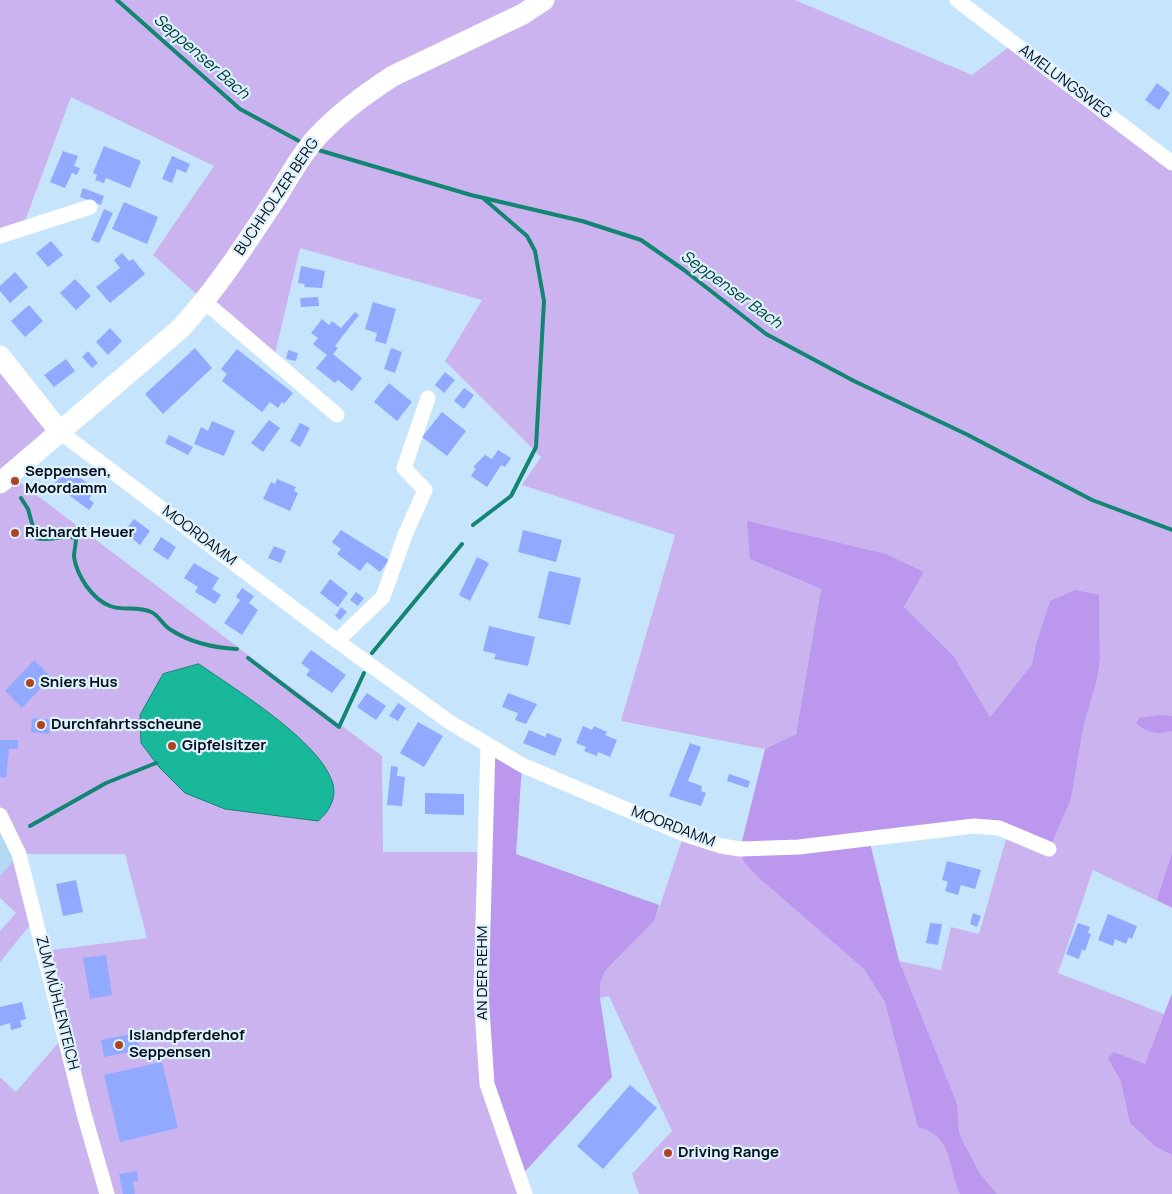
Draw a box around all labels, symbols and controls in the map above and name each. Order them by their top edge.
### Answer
water label: Seppenser Bach [149,10,253,104]
street label: AMELUNGSWEG [1015,41,1115,123]
street label: BUCHHOLZER BERG [231,135,323,259]
water label: Seppenser Bach [677,247,785,333]
place label: Seppensen, Moordamm [25,463,111,498]
marker: Seppensen, Moordamm [9,475,21,487]
street label: MOORDAMM [158,502,240,570]
place label: Richardt Heuer [25,524,135,542]
marker: Richardt Heuer [9,527,21,539]
place label: Sniers Hus [40,674,118,692]
marker: Sniers Hus [24,677,36,689]
place label: Durchfahrtsscheune [51,716,202,734]
marker: Durchfahrtsscheune [35,719,47,731]
place label: Gipfelsitzer [182,737,266,755]
marker: Gipfelsitzer [166,740,178,752]
street label: MOORDAMM [629,803,717,851]
street label: AN DER REHM [474,926,492,1020]
street label: ZUM MÜHLENTEICH [32,934,82,1072]
place label: Islandpferdehof Seppensen [129,1027,245,1062]
marker: Islandpferdehof Seppensen [113,1039,125,1051]
place label: Driving Range [678,1144,779,1162]
marker: Driving Range [662,1147,674,1159]

